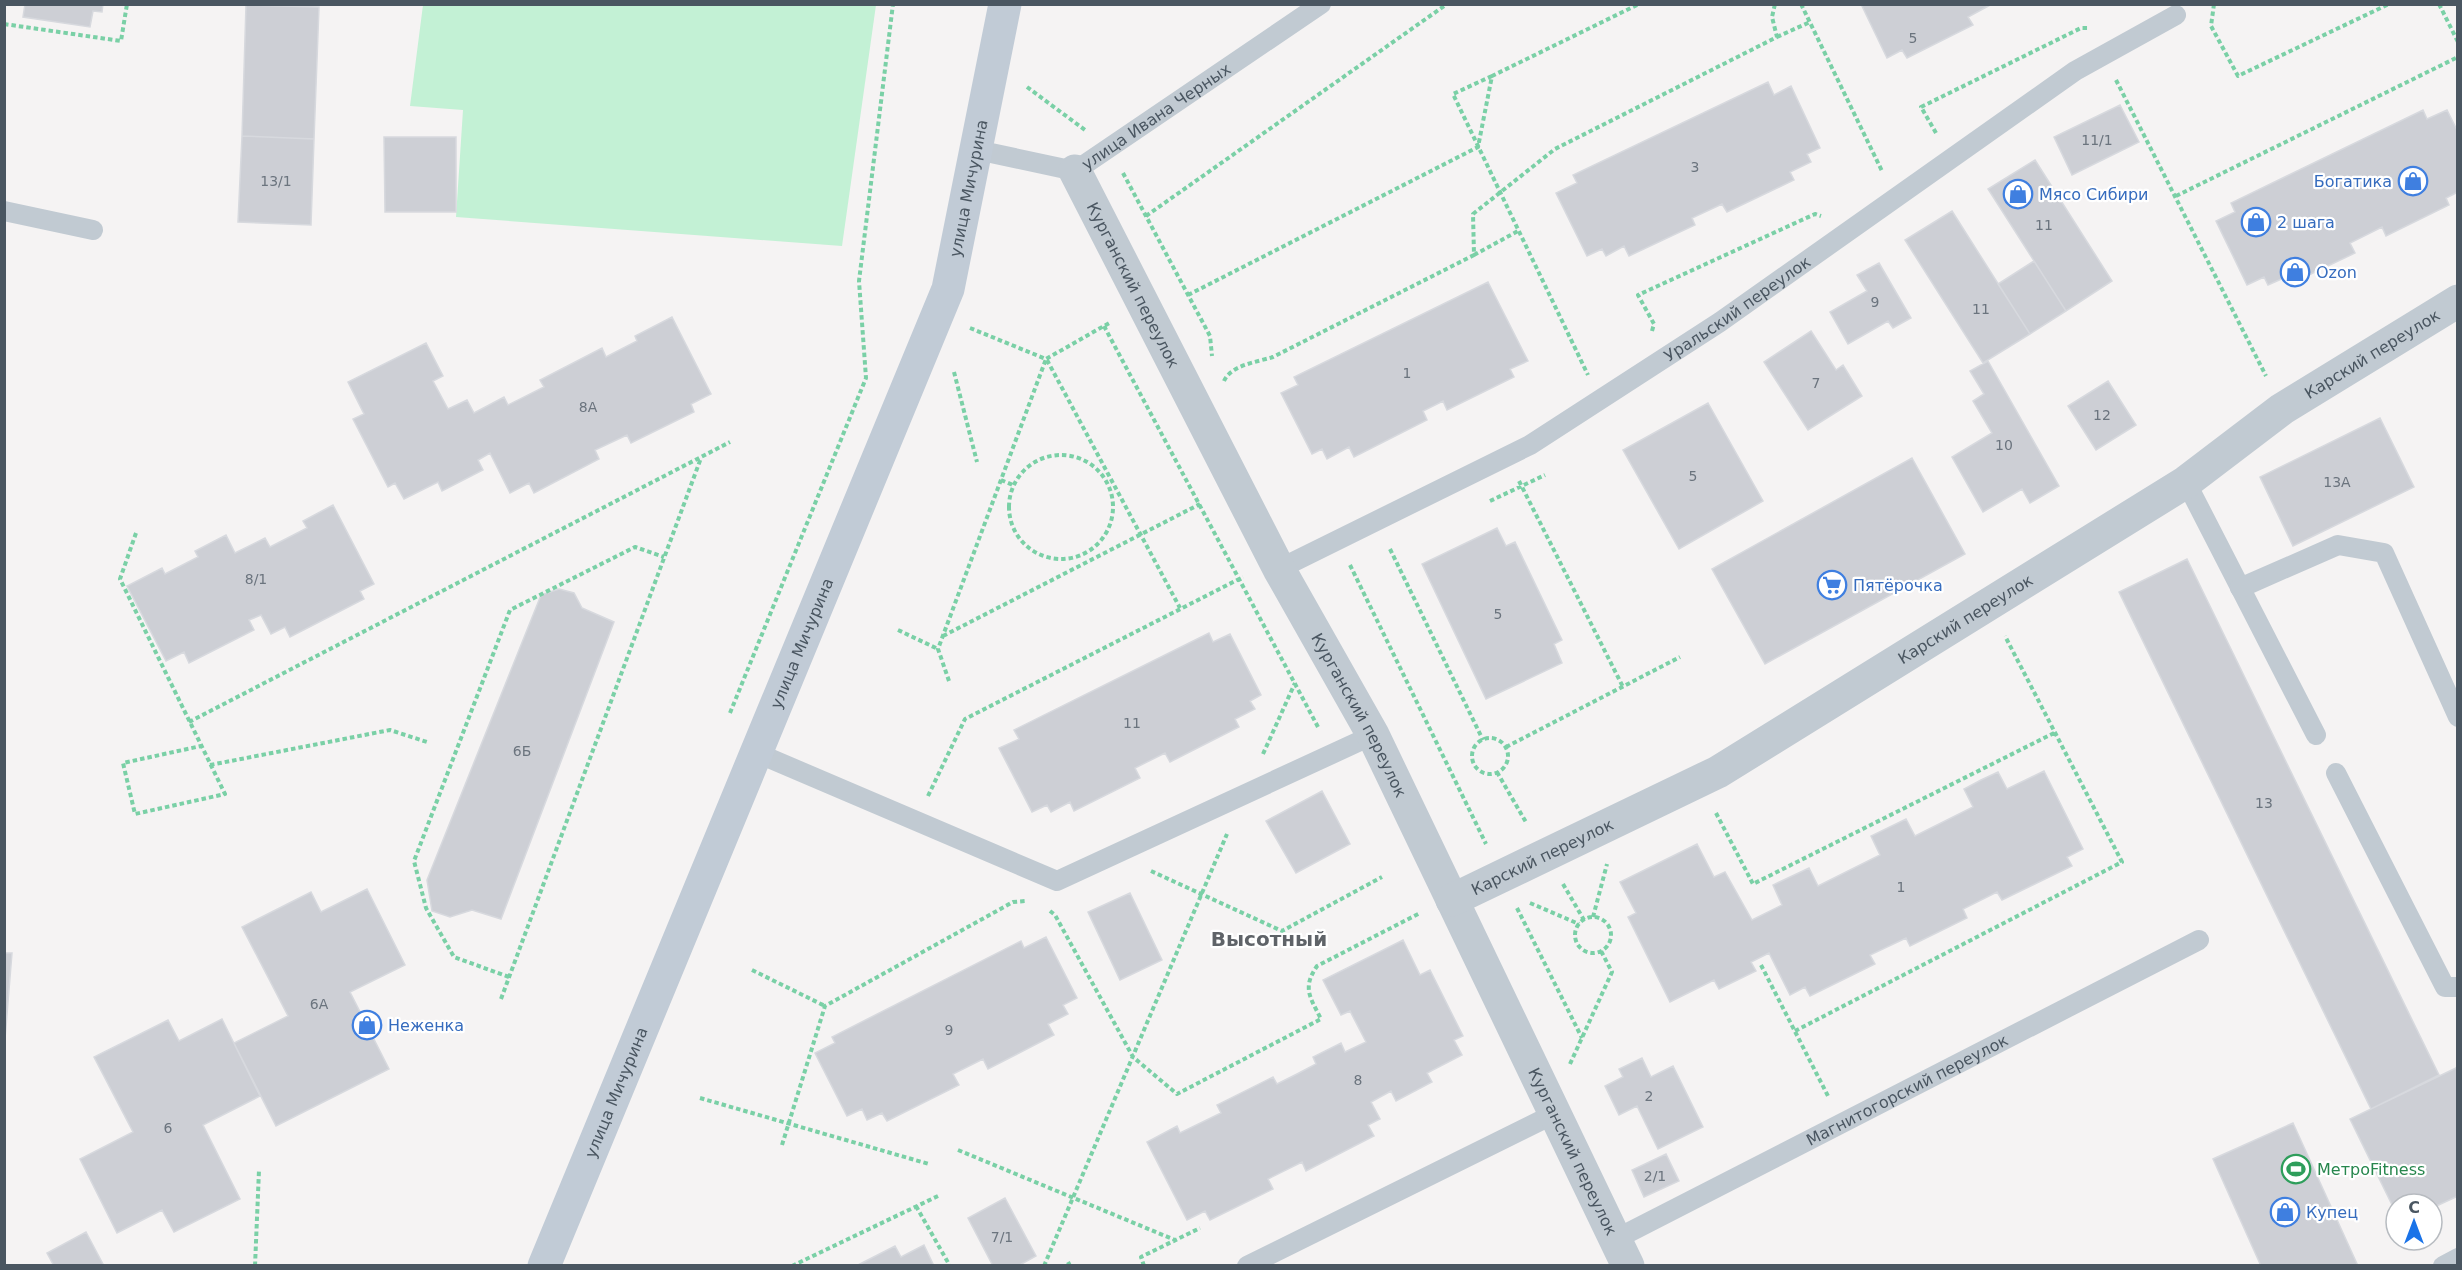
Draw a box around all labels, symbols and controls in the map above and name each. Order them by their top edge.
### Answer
house number: 5 [1909,30,1917,46]
street label: улица Ивана Черных [1078,59,1234,173]
street label: улица Мичурина [945,118,991,259]
house number: 11/1 [2081,132,2113,148]
house number: 3 [1691,159,1699,175]
shop icon: Богатика [2397,165,2429,197]
place label: Богатика [2314,172,2392,191]
house number: 13/1 [260,173,292,189]
shop icon: Мясо Сибири [2002,178,2034,210]
place label: Мясо Сибири [2039,185,2149,204]
street label: Курганский переулок [1083,199,1184,371]
shop icon: 2 шага [2240,206,2272,238]
place label: 2 шага [2277,213,2335,232]
house number: 11 [2035,217,2053,233]
street label: Уральский переулок [1660,252,1814,365]
shop icon: Ozon [2279,256,2311,288]
place label: Ozon [2316,263,2357,282]
house number: 9 [1871,294,1879,310]
house number: 11 [1972,301,1990,317]
street label: Карский переулок [2301,305,2443,402]
house number: 1 [1403,365,1411,381]
house number: 7 [1812,375,1820,391]
house number: 8А [579,399,598,415]
house number: 12 [2093,407,2111,423]
house number: 10 [1995,437,2013,453]
house number: 5 [1689,468,1697,484]
house number: 13А [2323,474,2351,490]
supermarket icon: Пятёрочка [1816,569,1848,601]
street label: Карский переулок [1894,570,2036,668]
house number: 8/1 [245,571,267,587]
street label: улица Мичурина [766,575,837,711]
place label: Пятёрочка [1853,576,1943,595]
house number: 5 [1494,606,1502,622]
street label: Курганский переулок [1308,630,1411,800]
house number: 11 [1123,715,1141,731]
house number: 6Б [513,743,531,759]
house number: 13 [2255,795,2273,811]
street label: Карский переулок [1468,814,1616,899]
house number: 1 [1897,879,1905,895]
district label: Высотный [1211,927,1327,951]
house number: 6А [310,996,329,1012]
shop icon: Неженка [351,1009,383,1041]
place label: Неженка [388,1016,464,1035]
house number: 9 [945,1022,953,1038]
street label: улица Мичурина [580,1024,651,1161]
street label: Магнитогорский переулок [1803,1030,2011,1149]
street label: Курганский переулок [1525,1065,1621,1239]
house number: 8 [1354,1072,1362,1088]
house number: 2 [1645,1088,1653,1104]
house number: 6 [164,1120,173,1136]
sports icon: МетроFitness [2280,1153,2312,1185]
place label: МетроFitness [2317,1160,2425,1179]
house number: 2/1 [1644,1168,1666,1184]
north arrow [2384,1192,2444,1252]
shop icon: Купец [2269,1196,2301,1228]
text: С [2408,1198,2420,1217]
place label: Купец [2306,1203,2358,1222]
house number: 7/1 [991,1229,1013,1245]

